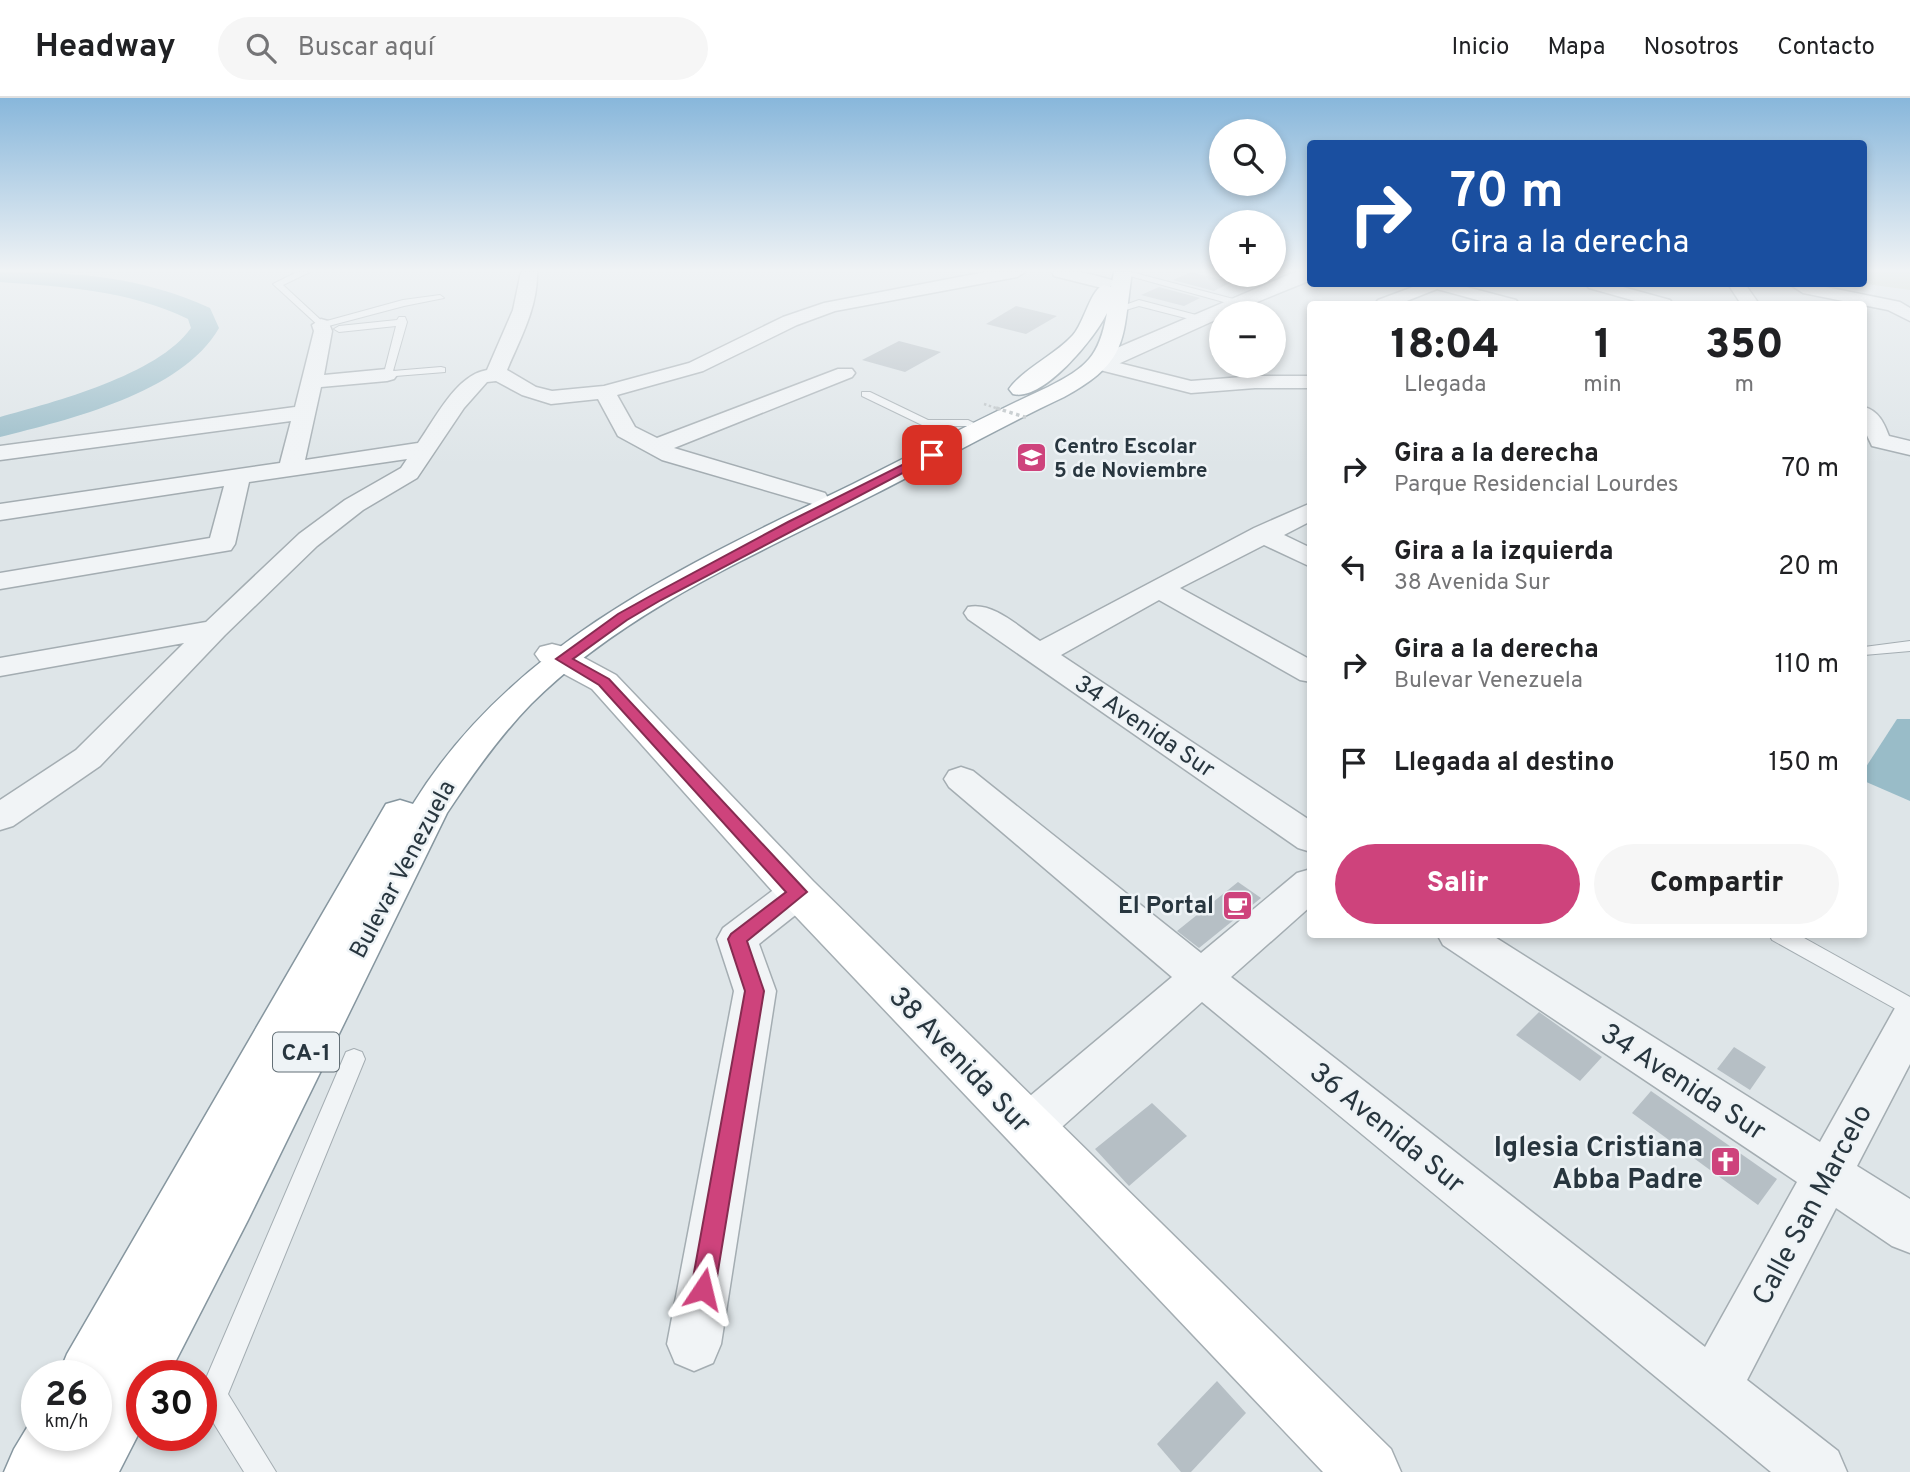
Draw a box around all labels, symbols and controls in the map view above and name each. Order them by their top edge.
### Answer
search box [218,17,708,80]
text: Headway [35,27,176,69]
icon: search [242,29,280,67]
text: Buscar aquí [298,32,434,65]
text: Inicio [1452,33,1509,63]
text: Mapa [1547,33,1606,63]
text: Nosotros [1644,33,1739,63]
text: Contacto [1777,33,1875,63]
map controls [1209,119,1286,378]
button: search [1209,119,1286,196]
text: 70 m [1450,163,1564,225]
icon: right [1335,168,1426,259]
button: + [1209,210,1286,287]
text: Gira a la derecha [1450,224,1689,264]
button: − [1209,301,1286,378]
text: 18:04 [1390,320,1500,373]
text: 1 [1594,320,1611,373]
text: 350 [1705,320,1784,373]
text: Llegada [1404,371,1486,400]
text: min [1583,371,1622,400]
text: m [1735,371,1754,400]
pin [902,425,962,485]
place label: Centro Escolar 5 de Noviembre [1054,434,1208,485]
icon: arrive [913,436,951,474]
text: Gira a la derecha [1394,438,1599,471]
school or university icon: Centro Escolar 5 de Noviembre [1014,441,1048,475]
icon: right [1335,450,1373,488]
text: 70 m [1781,453,1839,486]
text: Parque Residencial Lourdes [1394,471,1679,500]
text: Gira a la izquierda [1394,536,1613,569]
icon: left [1335,548,1373,586]
text: 20 m [1778,551,1839,584]
text: 38 Avenida Sur [1394,569,1550,598]
text: Gira a la derecha [1394,634,1599,667]
icon: right [1335,646,1373,684]
text: 110 m [1775,649,1839,682]
text: Bulevar Venezuela [1394,667,1583,696]
street label: 34 Avenida Sur [1068,670,1220,786]
icon: arrive [1335,744,1373,782]
text: Llegada al destino [1394,747,1614,780]
text: 150 m [1768,747,1839,780]
street label: Bulevar Venezuela [344,776,463,964]
button: Salir [1335,844,1580,924]
button: Compartir [1594,844,1839,924]
cafe icon: El Portal [1220,888,1254,922]
place label: El Portal [1118,892,1214,922]
street label: 38 Avenida Sur [880,980,1038,1142]
street label: 34 Avenida Sur [1593,1017,1772,1151]
road number: CA-1 [273,1032,339,1071]
street label: 36 Avenida Sur [1301,1056,1471,1203]
street label: Calle San Marcelo [1746,1099,1882,1312]
place label: Iglesia Cristiana Abba Padre [1494,1131,1703,1199]
church icon: Iglesia Cristiana Abba Padre [1709,1145,1743,1179]
position arrow [666,1252,740,1326]
speed limit sign: 30 [126,1360,217,1451]
text: 26 [45,1374,88,1418]
text: km/h [45,1411,88,1434]

